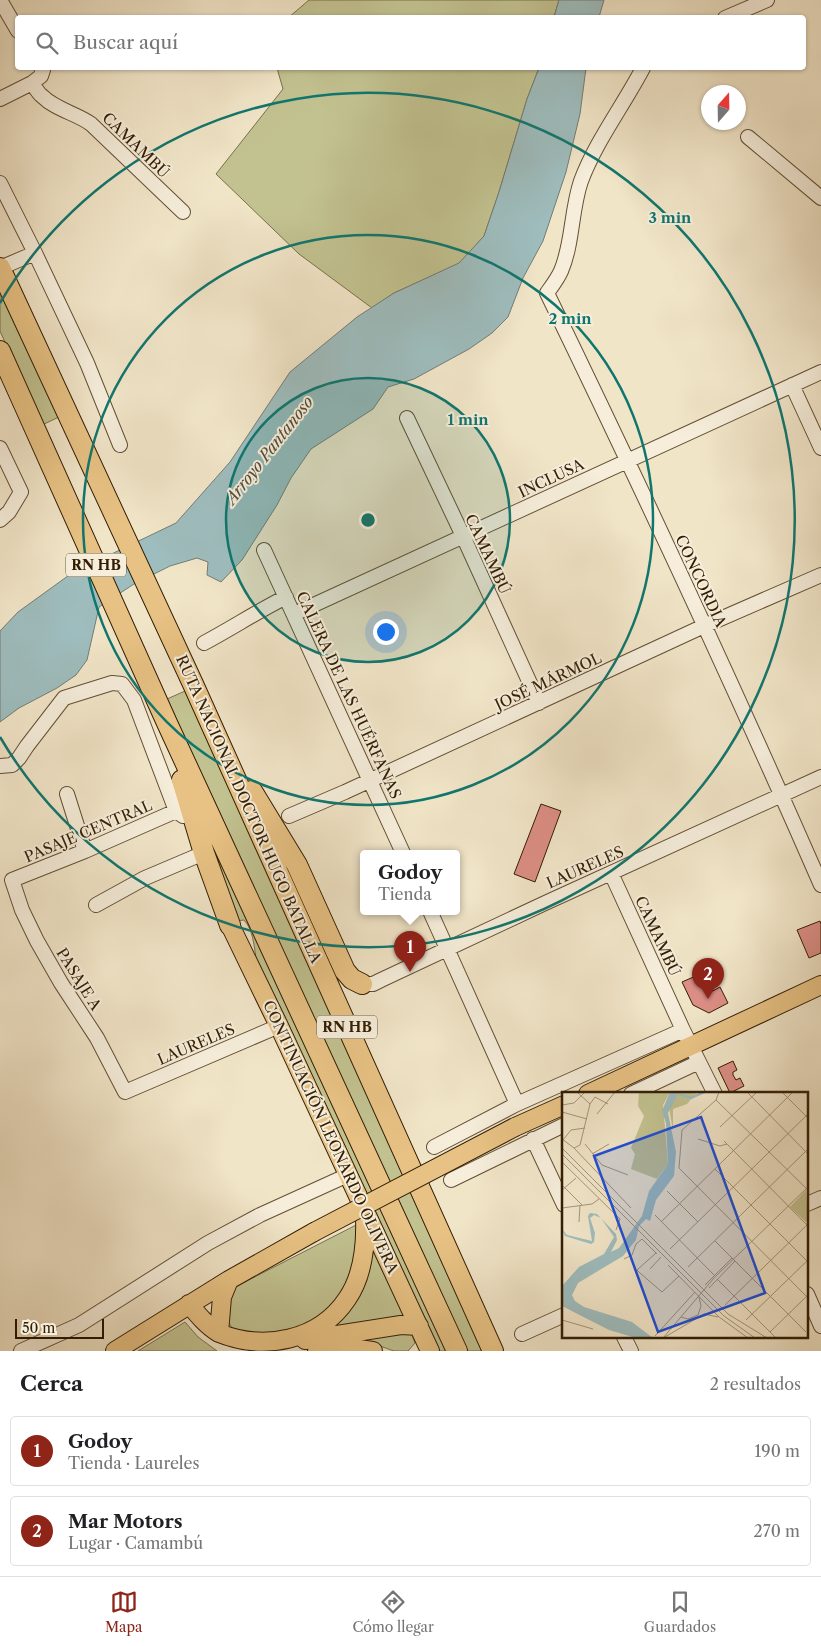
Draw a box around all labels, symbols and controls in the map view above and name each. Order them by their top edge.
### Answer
search box [15,15,806,70]
icon: search [33,29,61,57]
text: Buscar aquí [73,31,178,54]
north arrow [701,85,746,130]
street label: CAMAMBÚ [98,108,174,182]
text: 3 min [649,208,692,227]
text: 2 min [548,309,592,328]
water label: Arroyo Pantanoso [219,392,318,510]
text: 1 min [447,410,489,429]
street label: INCLUSA [515,454,588,502]
centre of rings [359,511,377,529]
street label: CAMAMBÚ [461,511,515,597]
street label: CONCORDIA [671,532,731,631]
road number: RN HB [66,554,126,576]
street label: CALERA DE LAS HUÉRFANAS [292,588,406,802]
your location [373,619,399,645]
street label: JOSÉ MÁRMOL [490,648,605,715]
street label: RUTA NACIONAL DOCTOR HUGO BATALLA [172,652,326,967]
street label: PASAJE CENTRAL [21,795,155,867]
street label: LAURELES [544,842,626,892]
popup [360,850,460,915]
text: Godoy [378,861,442,884]
text: Tienda [378,884,432,904]
street label: CAMAMBÚ [631,893,685,979]
pin: 1 [394,931,426,972]
street label: PASAJE A [52,944,106,1015]
pin: 2 [692,958,724,999]
street label: CONTINUACIÓN LEONARDO OLIVERA [259,997,403,1278]
road number: RN HB [317,1016,377,1038]
street label: LAURELES [154,1019,238,1069]
inset map [562,1092,808,1338]
scale bar [15,1316,104,1339]
text: 50 m [22,1319,55,1337]
text: Cerca [20,1371,83,1396]
text: 2 resultados [710,1374,801,1394]
text: Godoy [68,1430,132,1453]
text: 1 [33,1441,41,1461]
text: 190 m [755,1441,800,1461]
text: Tienda · Laureles [68,1453,200,1473]
text: Mar Motors [68,1510,183,1533]
text: 2 [32,1521,42,1541]
text: 270 m [754,1521,800,1541]
text: Lugar · Camambú [68,1533,203,1553]
tab: Mapa [105,1588,142,1636]
tab: Cómo llegar [352,1588,434,1636]
tab: Guardados [644,1588,716,1636]

